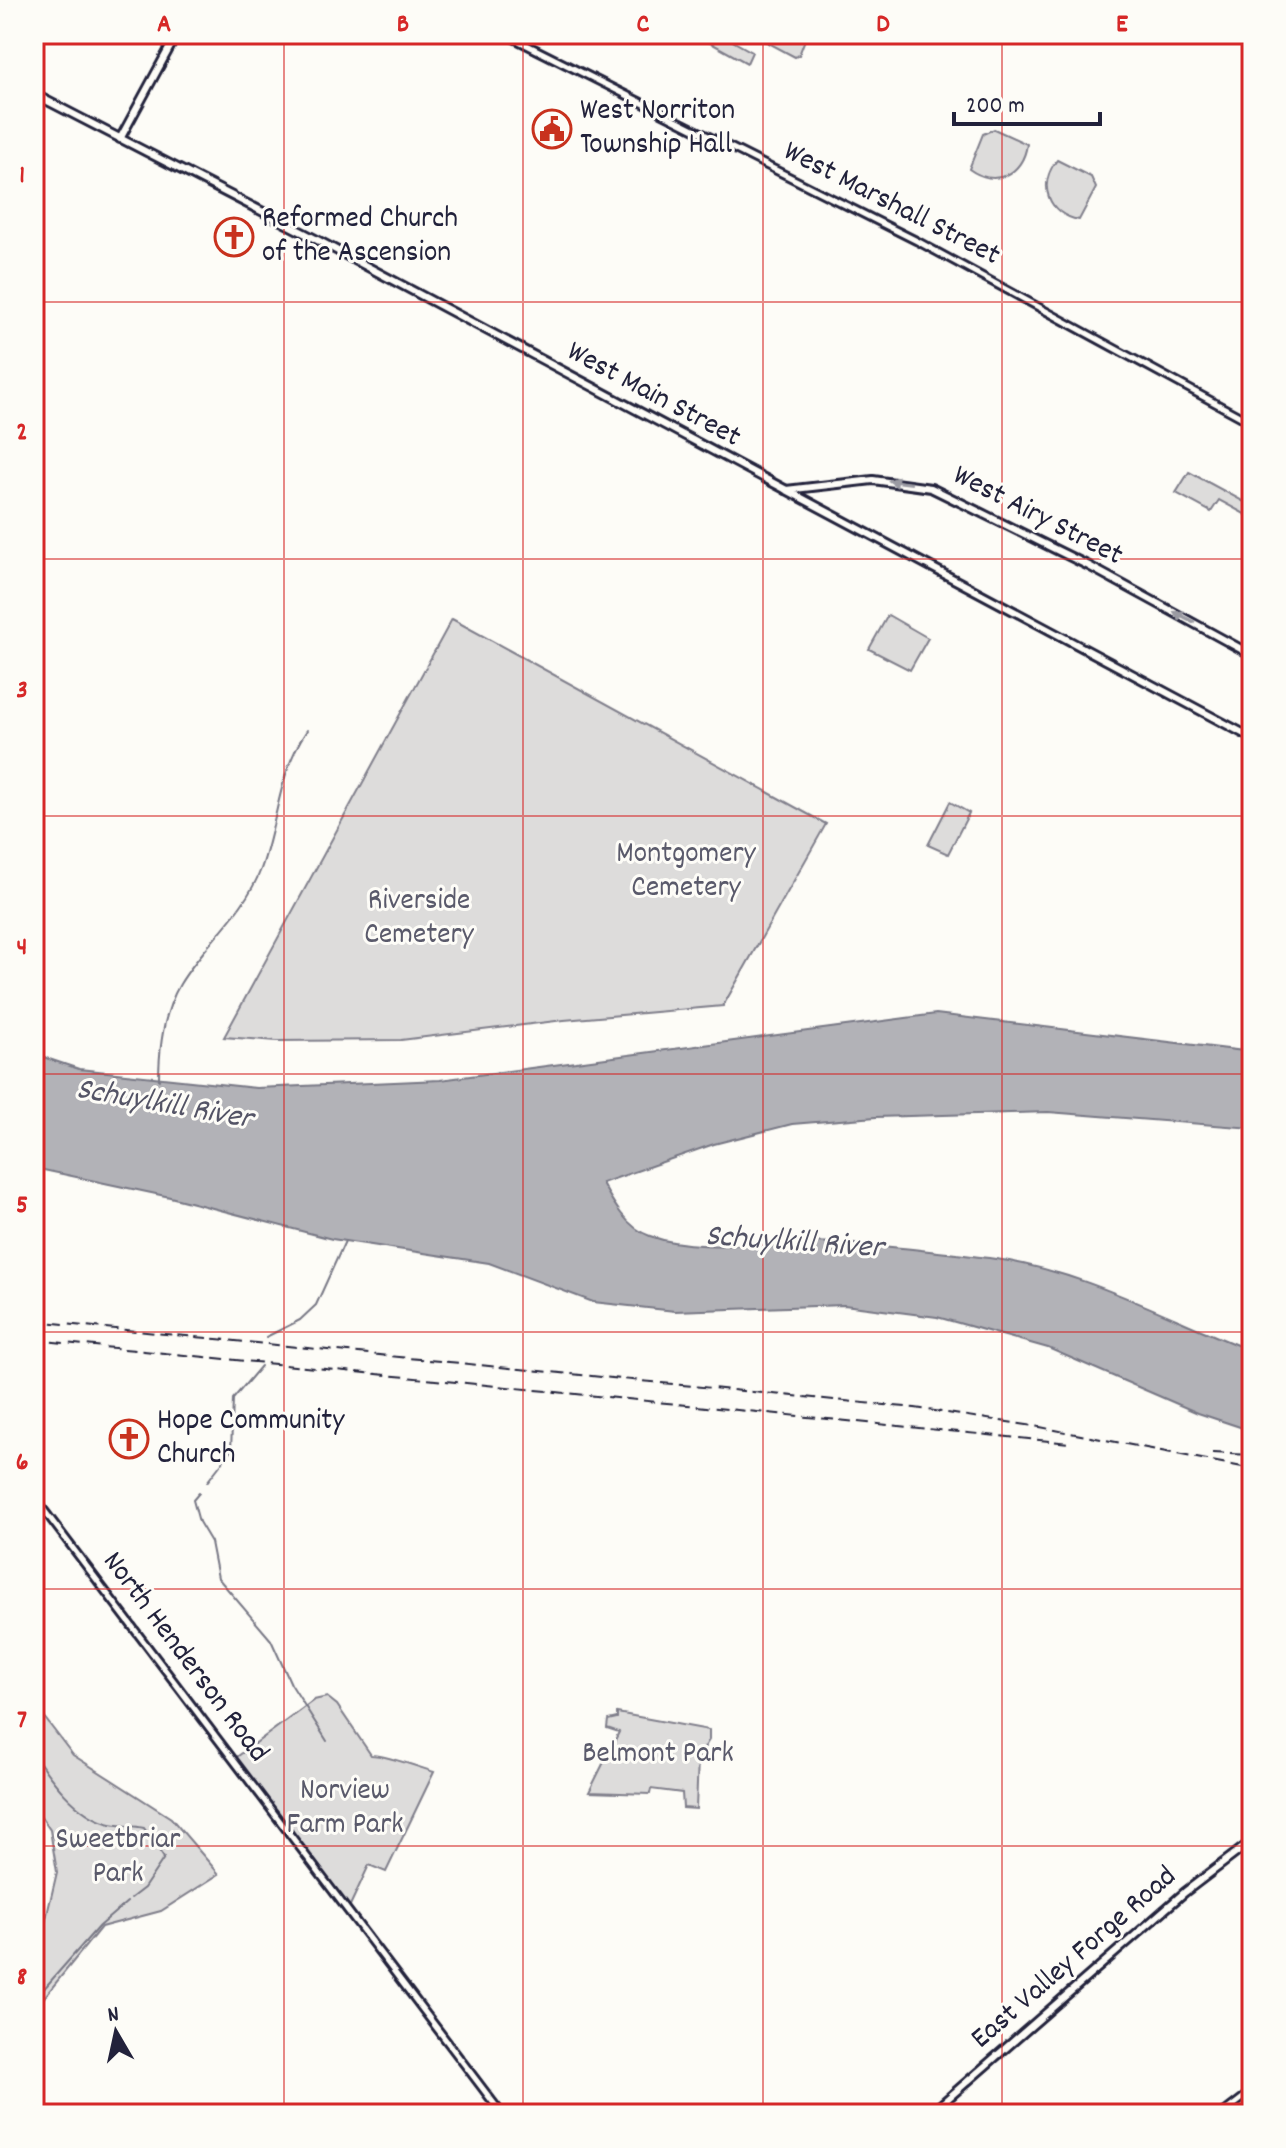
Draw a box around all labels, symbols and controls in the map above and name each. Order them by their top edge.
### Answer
text: A [157,7,171,44]
text: B [397,7,409,44]
text: C [637,7,650,44]
text: D [876,7,890,44]
text: E [1116,7,1128,44]
scale bar [954,76,1100,126]
text: 200 m [966,90,1025,124]
place label: West Norriton Township Hall [580,91,735,168]
public building icon: West Norriton Township Hall [531,108,573,150]
street label: West Marshall Street [775,132,1007,278]
text: 1 [19,158,25,195]
place label: Reformed Church of the Ascension [262,199,458,276]
church icon: Reformed Church of the Ascension [213,216,255,258]
street label: West Main Street [558,332,748,460]
text: 2 [16,415,28,452]
street label: West Airy Street [944,456,1130,578]
one-way arrow [887,476,912,489]
one-way arrow [1172,610,1195,624]
text: 3 [16,673,28,710]
park label: Montgomery Cemetery [616,834,757,911]
park label: Riverside Cemetery [364,881,475,958]
text: 4 [17,930,27,967]
water label: Schuylkill River [72,1068,259,1145]
text: 5 [16,1188,28,1225]
water label: Schuylkill River [703,1215,888,1273]
place label: Hope Community Church [157,1401,345,1478]
church icon: Hope Community Church [108,1418,150,1460]
text: 6 [16,1445,28,1482]
street label: North Henderson Road [90,1543,278,1773]
text: 7 [17,1703,27,1740]
park label: Belmont Park [582,1734,734,1777]
park label: Norview Farm Park [286,1771,404,1848]
park label: Sweetbriar Park [56,1820,180,1897]
street label: East Valley Forge Road [963,1857,1187,2061]
text: 8 [17,1960,27,1997]
north arrow [76,1992,156,2072]
text: N [106,2000,121,2032]

